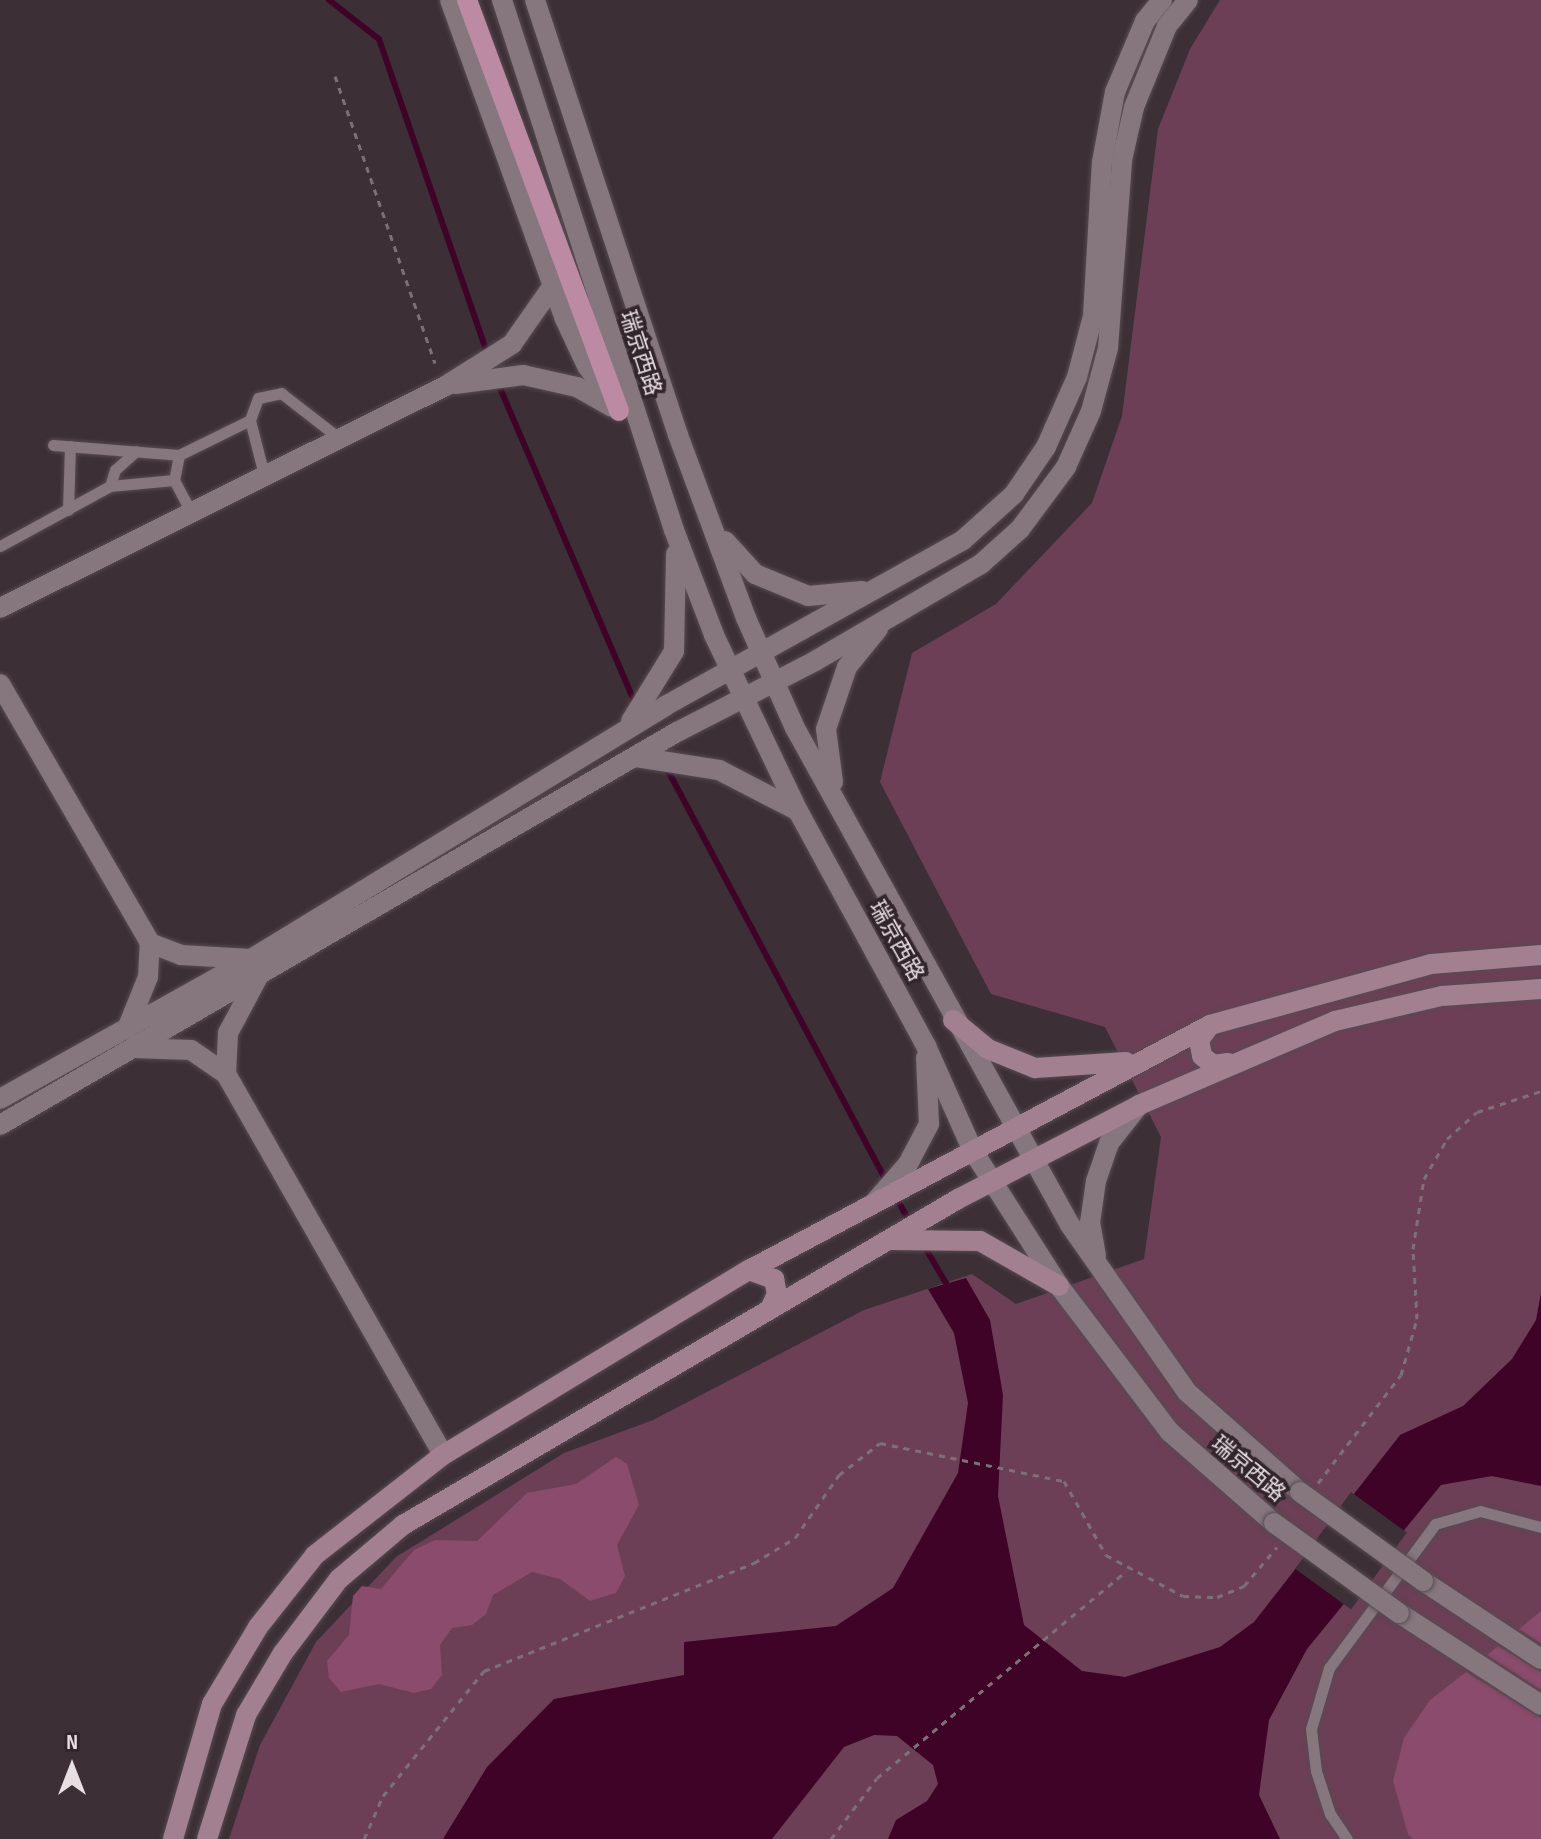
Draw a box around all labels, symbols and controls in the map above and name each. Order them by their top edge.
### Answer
street label: 瑞京西路 [614,307,666,399]
street label: 瑞京西路 [863,896,929,986]
street label: 瑞京西路 [1206,1431,1290,1507]
north arrow [32,1727,112,1807]
text: N [66,1729,78,1756]

